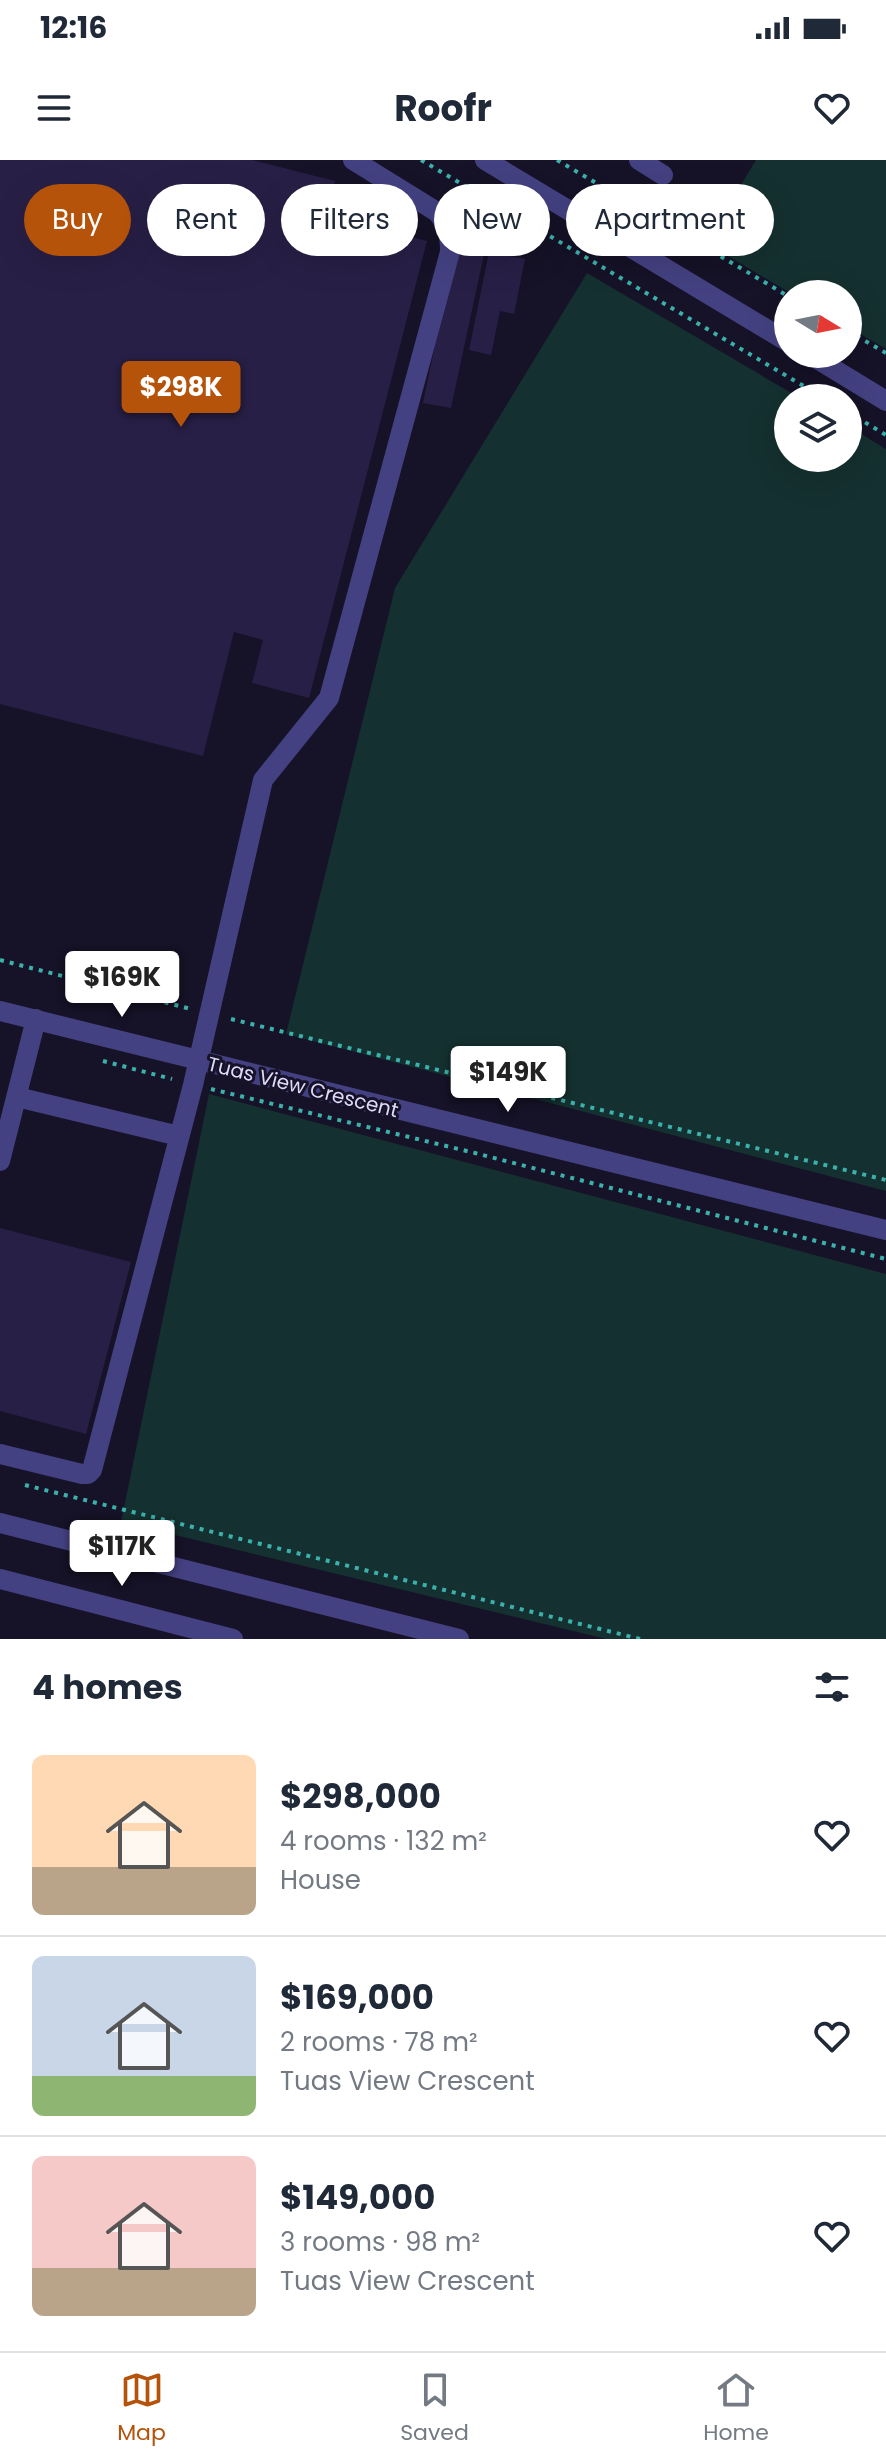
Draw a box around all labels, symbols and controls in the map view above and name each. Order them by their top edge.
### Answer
text: 12:16 [40,6,107,49]
text: Roofr [394,83,492,134]
icon: menu [32,86,76,130]
icon: heart [810,86,854,130]
chip: Buy [24,184,131,256]
chip: Rent [147,184,265,256]
chip: Filters [281,184,418,256]
chip: New [434,184,550,256]
chip: Apartment [566,184,774,256]
north arrow [774,280,862,368]
map controls [774,280,862,472]
pin: $298K [125,361,237,429]
text: $298K [140,369,222,405]
button: layers [774,384,862,472]
pin: $169K [66,951,178,1019]
text: $169K [83,959,161,995]
pin: $149K [452,1046,564,1114]
street label: Tuas View Crescent [205,1050,401,1124]
text: $149K [469,1054,547,1090]
pin: $117K [66,1520,178,1588]
text: $117K [88,1528,156,1564]
text: 4 homes [32,1663,183,1711]
icon: filters [810,1665,854,1709]
text: $298,000 [280,1772,441,1820]
icon: home [96,1787,192,1883]
icon: heart [810,1813,854,1857]
text: 4 rooms · 132 m² [280,1823,487,1859]
text: House [280,1862,361,1898]
text: $169,000 [280,1973,434,2021]
icon: home [96,1988,192,2084]
icon: heart [810,2014,854,2058]
text: 2 rooms · 78 m² [280,2024,478,2060]
text: Tuas View Crescent [280,2063,535,2099]
text: $149,000 [280,2173,435,2221]
icon: home [96,2188,192,2284]
icon: heart [810,2214,854,2258]
text: 3 rooms · 98 m² [280,2224,480,2260]
text: Tuas View Crescent [280,2263,535,2299]
tab: Map [117,2368,166,2449]
tab: Saved [400,2368,469,2449]
tab: Home [703,2368,769,2449]

